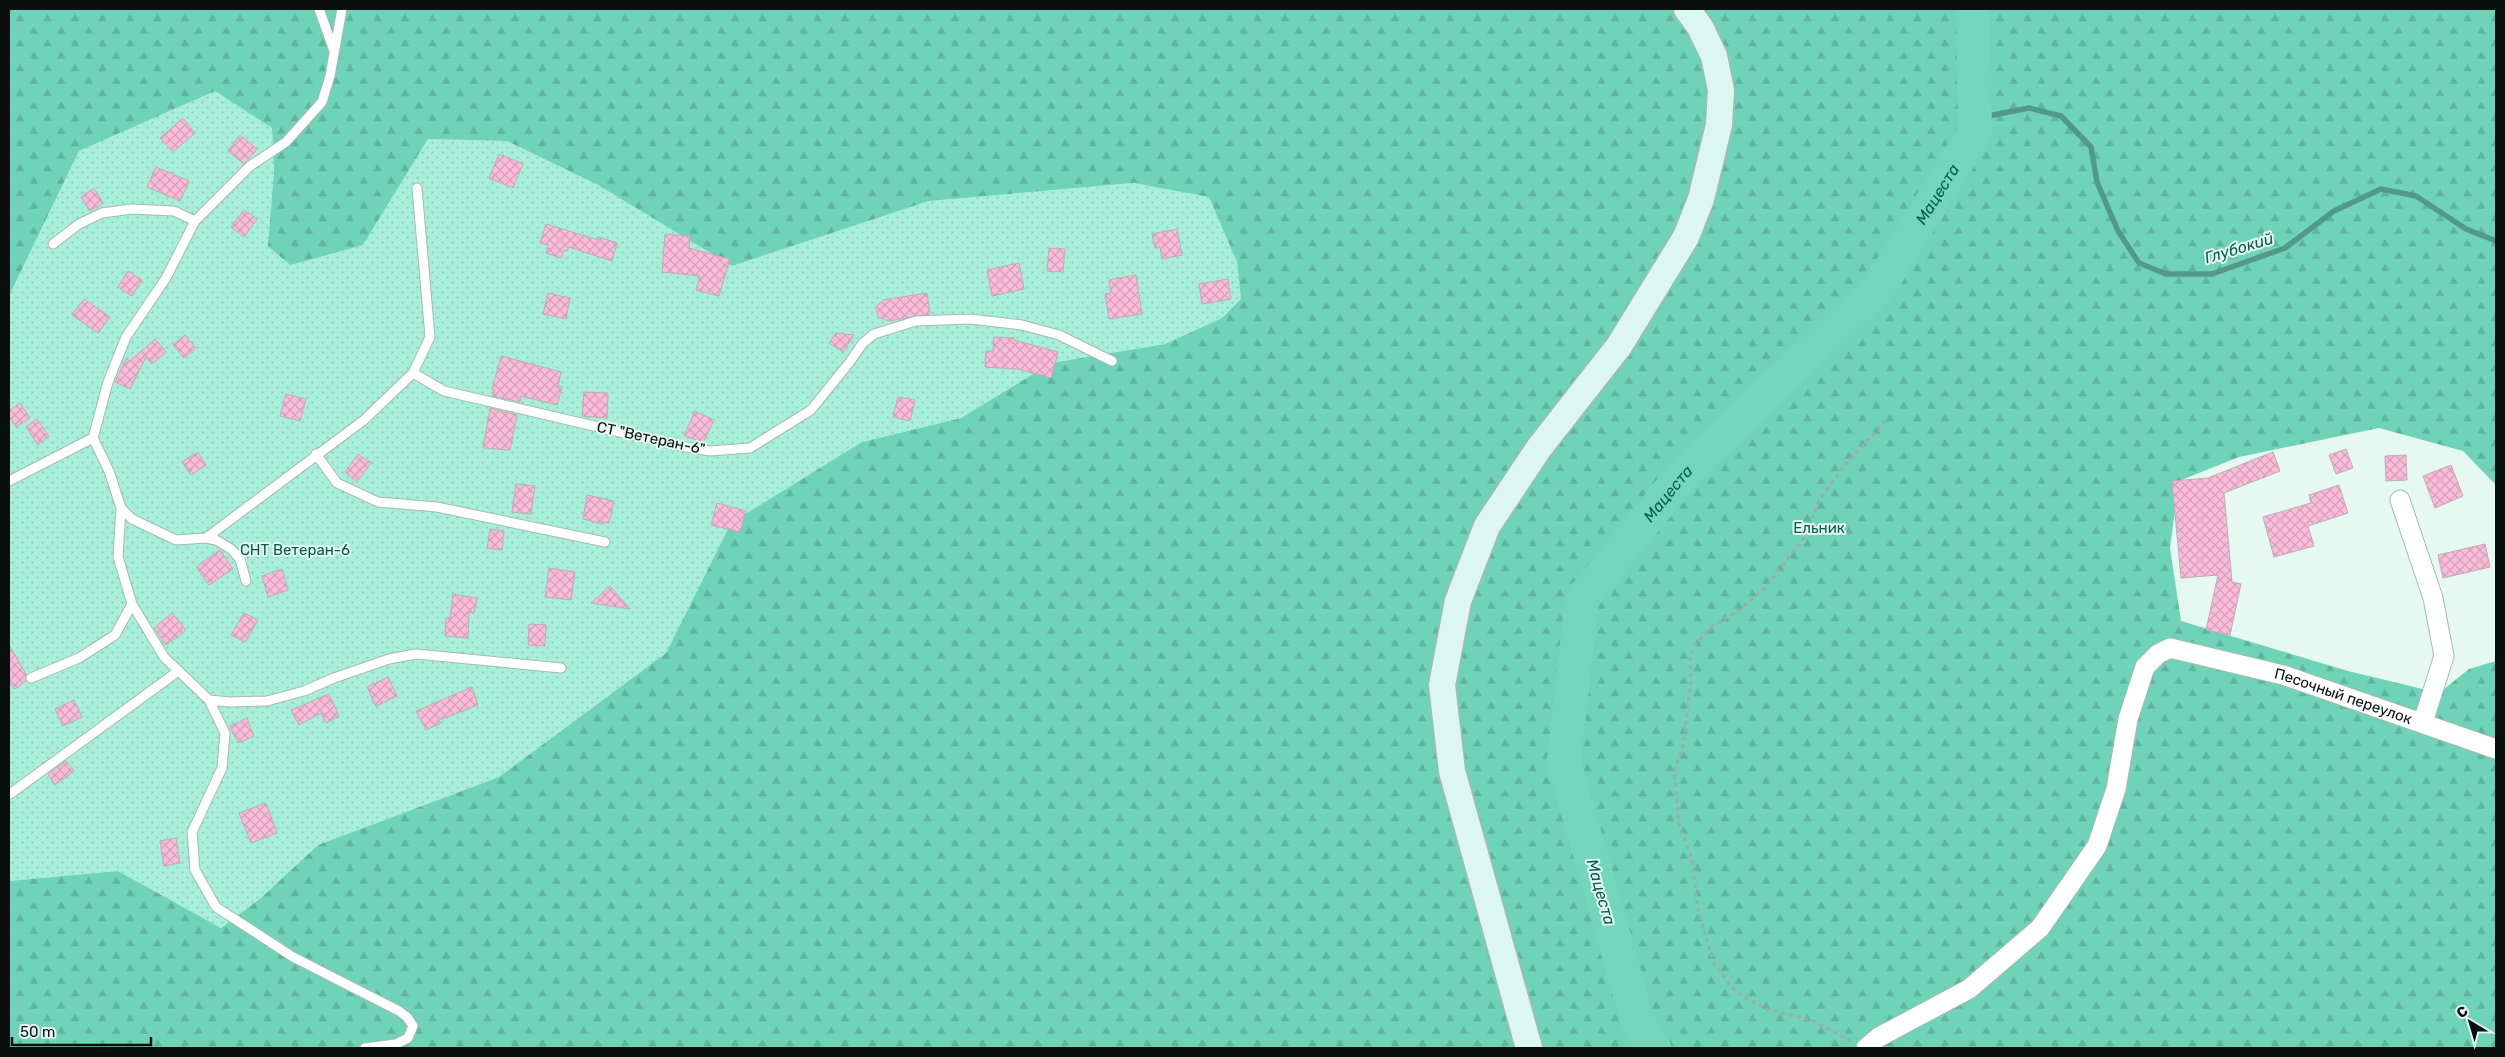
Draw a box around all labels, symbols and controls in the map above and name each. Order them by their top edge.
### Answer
water label: Мацеста [1911,160,1963,228]
water label: Глубокий [2202,228,2276,267]
street label: СТ "Ветеран-6" [595,418,707,458]
water label: Мацеста [1639,461,1696,525]
park label: Ельник [1793,519,1845,537]
park label: СНТ Ветеран-6 [240,541,350,559]
street label: Песочный переулок [2273,664,2414,728]
water label: Мацеста [1583,857,1619,927]
north arrow [2445,997,2495,1047]
text: С [2453,1002,2472,1022]
scale bar [12,1014,151,1046]
text: 50 m [20,1023,55,1041]

